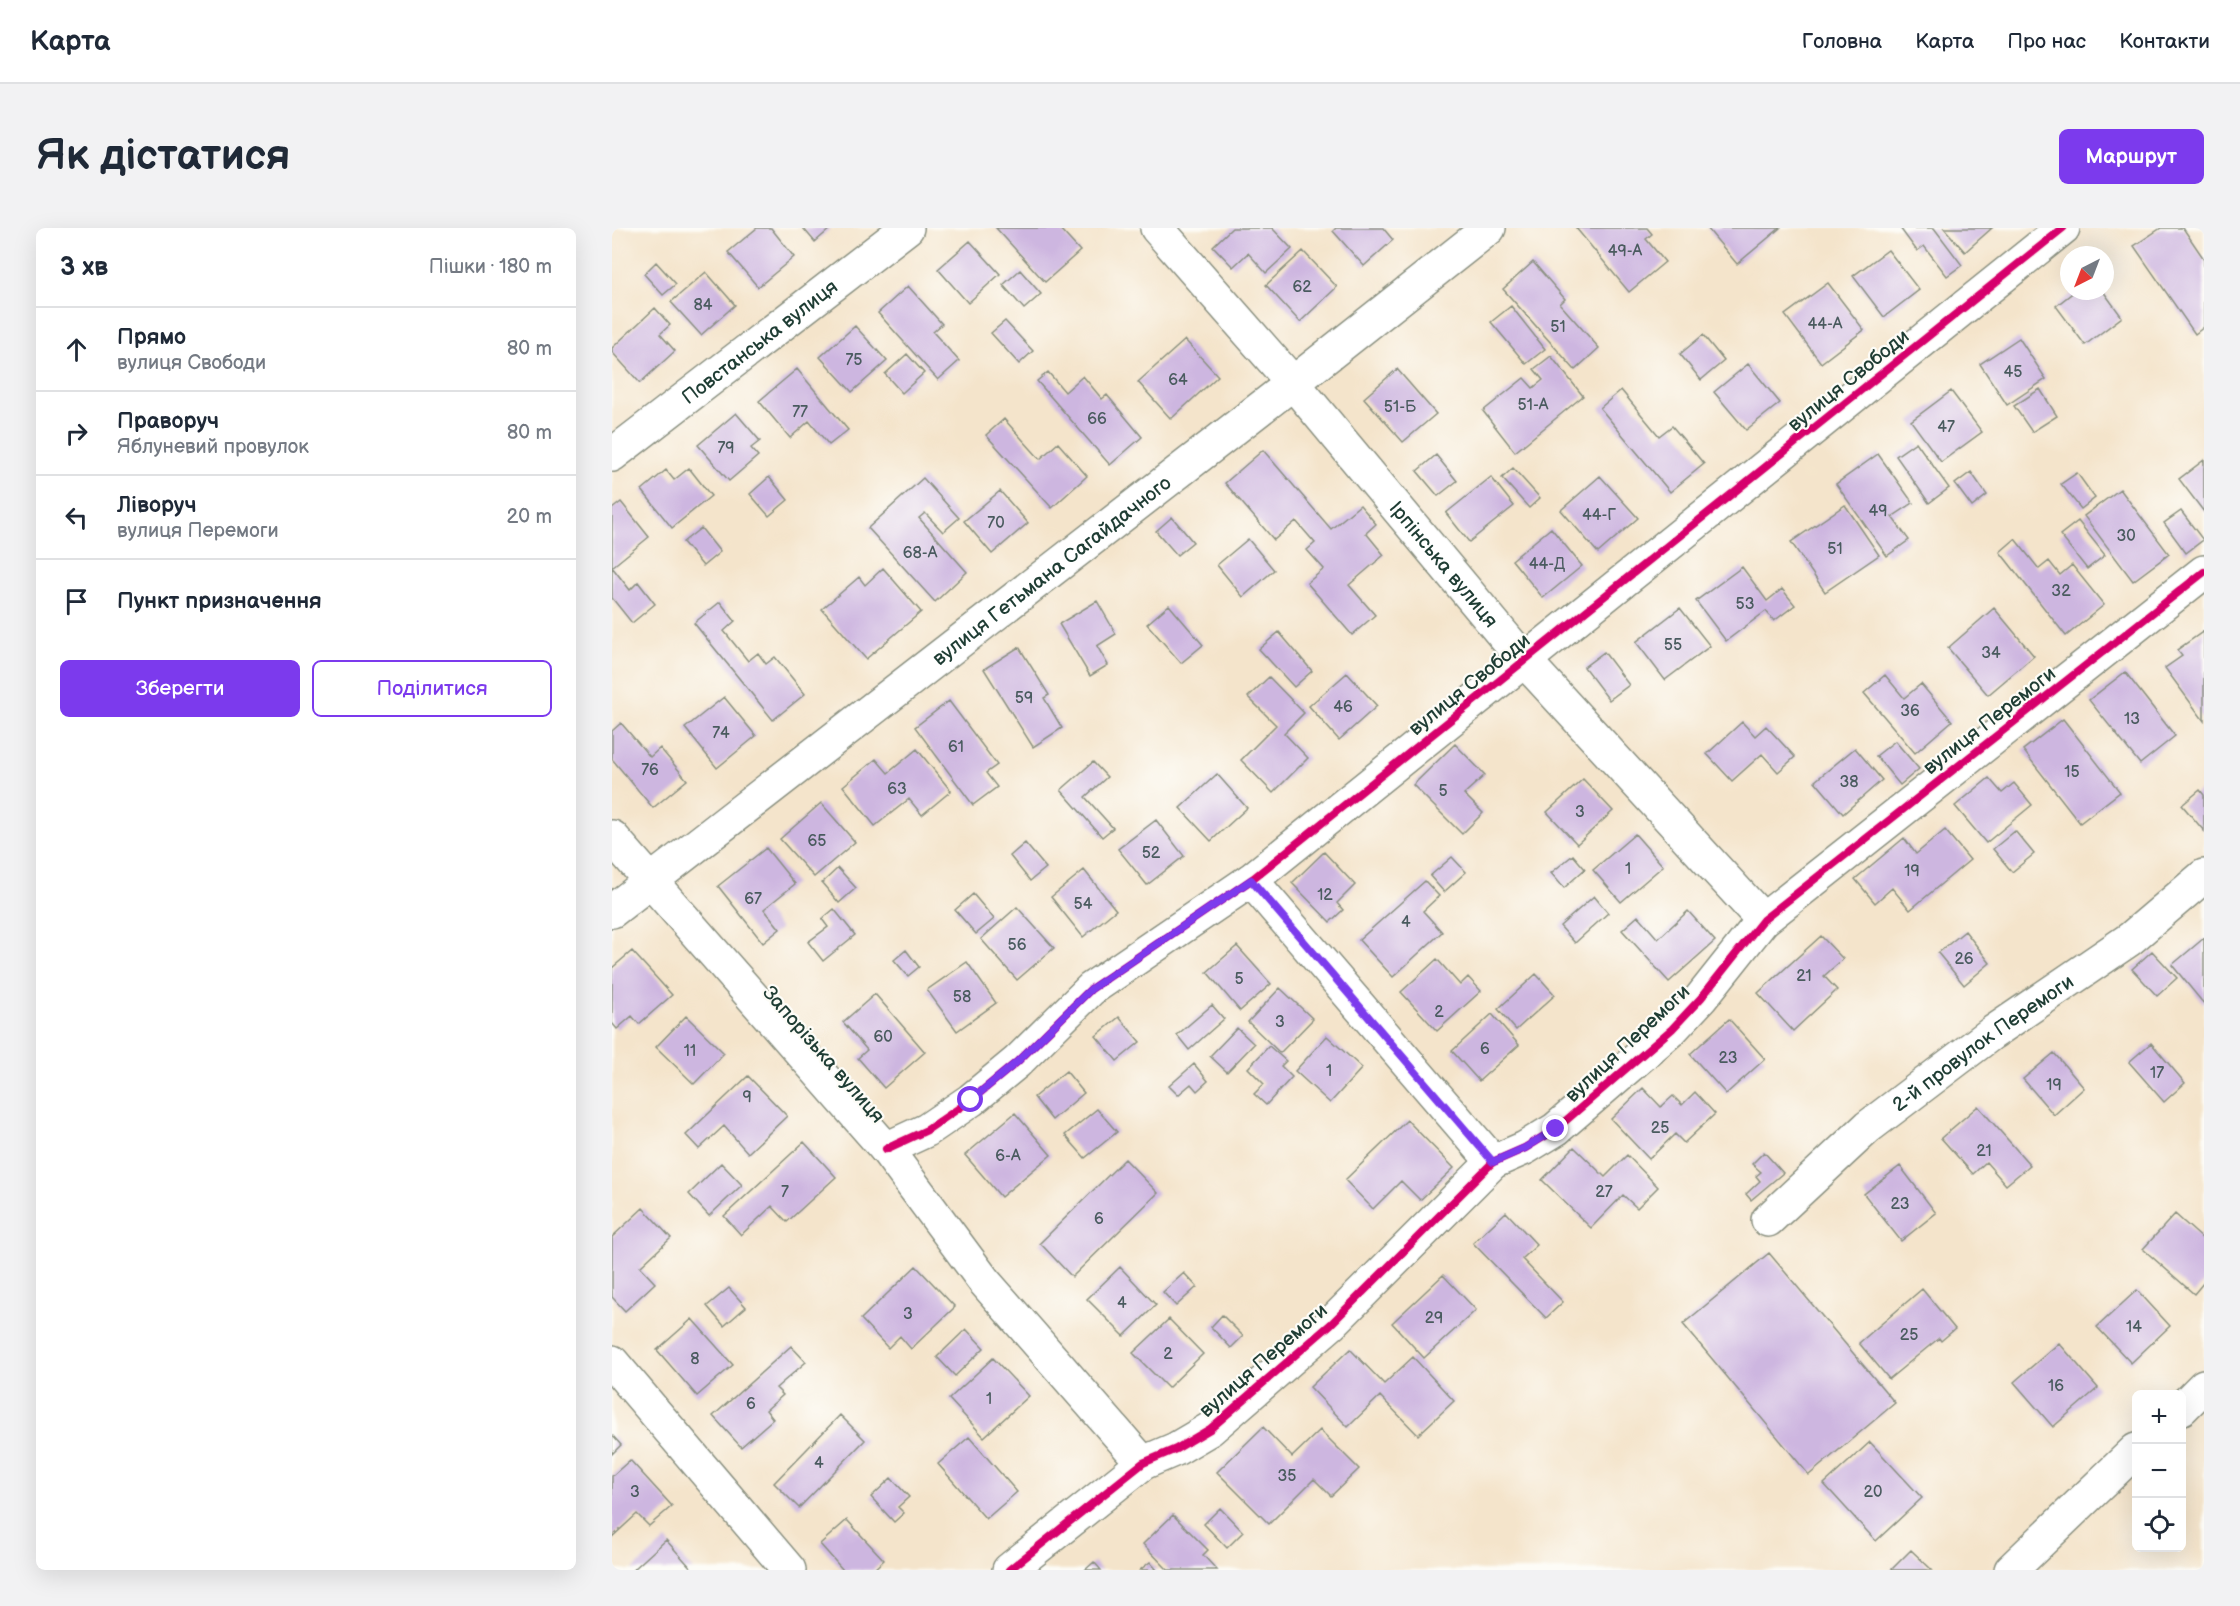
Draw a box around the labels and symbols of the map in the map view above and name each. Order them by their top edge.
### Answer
house number: 49-А [1608,242,1643,261]
north arrow [2060,246,2114,300]
street label: Повстанська вулиця [677,275,843,410]
house number: 62 [1292,278,1312,297]
house number: 84 [693,296,713,315]
house number: 44-А [1807,315,1843,334]
house number: 51 [1550,318,1566,337]
street label: вулиця Свободи [1783,325,1914,437]
house number: 75 [845,351,863,370]
house number: 45 [2004,363,2022,382]
house number: 64 [1168,371,1188,390]
house number: 51-А [1518,396,1549,415]
house number: 51-Б [1384,398,1417,417]
house number: 77 [792,403,808,422]
house number: 66 [1087,410,1107,429]
house number: 47 [1937,418,1955,437]
house number: 79 [717,439,735,458]
street label: вулиця Гетьмана Сагайдачного [928,471,1176,671]
street label: Ірпінська вулиця [1384,497,1503,633]
house number: 49 [1868,502,1888,521]
house number: 44-Г [1582,506,1616,525]
house number: 70 [987,514,1005,533]
house number: 30 [2116,527,2136,546]
house number: 51 [1827,540,1843,559]
house number: 68-А [903,544,938,563]
house number: 44-Д [1529,555,1565,574]
house number: 32 [2051,582,2071,601]
house number: 53 [1735,595,1755,614]
street label: вулиця Свободи [1404,629,1535,741]
house number: 55 [1664,636,1682,655]
house number: 34 [1981,644,2001,663]
street label: вулиця Перемоги [1919,662,2061,780]
house number: 59 [1015,689,1033,708]
house number: 46 [1333,698,1353,717]
house number: 36 [1900,702,1920,721]
house number: 13 [2124,710,2140,729]
house number: 74 [712,724,730,743]
house number: 61 [948,738,964,757]
house number: 76 [641,761,659,780]
house number: 15 [2064,763,2080,782]
house number: 38 [1839,773,1859,792]
house number: 63 [887,780,907,799]
house number: 5 [1438,782,1448,801]
house number: 3 [1575,803,1585,822]
house number: 65 [808,832,826,851]
house number: 52 [1142,844,1161,863]
house number: 1 [1625,860,1631,879]
house number: 19 [1904,862,1920,881]
house number: 12 [1317,886,1333,905]
house number: 67 [744,890,762,909]
house number: 54 [1074,895,1093,914]
house number: 4 [1401,913,1411,932]
house number: 56 [1008,936,1027,955]
house number: 26 [1954,950,1974,969]
house number: 21 [1796,967,1812,986]
house number: 5 [1234,970,1244,989]
street label: 2-й провулок Перемоги [1888,970,2079,1117]
street label: вулиця Перемоги [1560,980,1695,1108]
street label: Запорізька вулиця [757,981,889,1128]
house number: 58 [953,988,971,1007]
house number: 2 [1434,1003,1444,1022]
house number: 3 [1275,1013,1285,1032]
house number: 60 [873,1028,893,1047]
house number: 6 [1480,1040,1490,1059]
house number: 11 [684,1042,696,1061]
house number: 23 [1719,1049,1738,1068]
house number: 1 [1326,1062,1332,1081]
house number: 17 [2150,1064,2164,1083]
house number: 19 [2046,1076,2062,1095]
route start [957,1086,983,1112]
house number: 9 [742,1088,752,1107]
route end [1542,1115,1568,1141]
house number: 25 [1651,1119,1669,1138]
house number: 21 [1976,1142,1992,1161]
house number: 6-А [995,1147,1021,1166]
house number: 7 [781,1183,789,1202]
house number: 27 [1595,1183,1613,1202]
house number: 23 [1891,1195,1910,1214]
house number: 6 [1094,1210,1104,1229]
house number: 4 [1117,1294,1127,1313]
street label: вулиця Перемоги [1195,1299,1333,1423]
house number: 3 [903,1305,913,1324]
house number: 29 [1425,1309,1443,1328]
house number: 14 [2126,1318,2142,1337]
house number: 25 [1900,1326,1918,1345]
house number: 2 [1163,1345,1173,1364]
house number: 8 [690,1350,700,1369]
house number: 16 [2048,1377,2064,1396]
house number: 1 [986,1390,992,1409]
house number: 6 [746,1395,756,1414]
house number: 4 [814,1454,824,1473]
house number: 35 [1277,1467,1297,1486]
house number: 3 [630,1483,640,1502]
house number: 20 [1864,1483,1882,1502]

